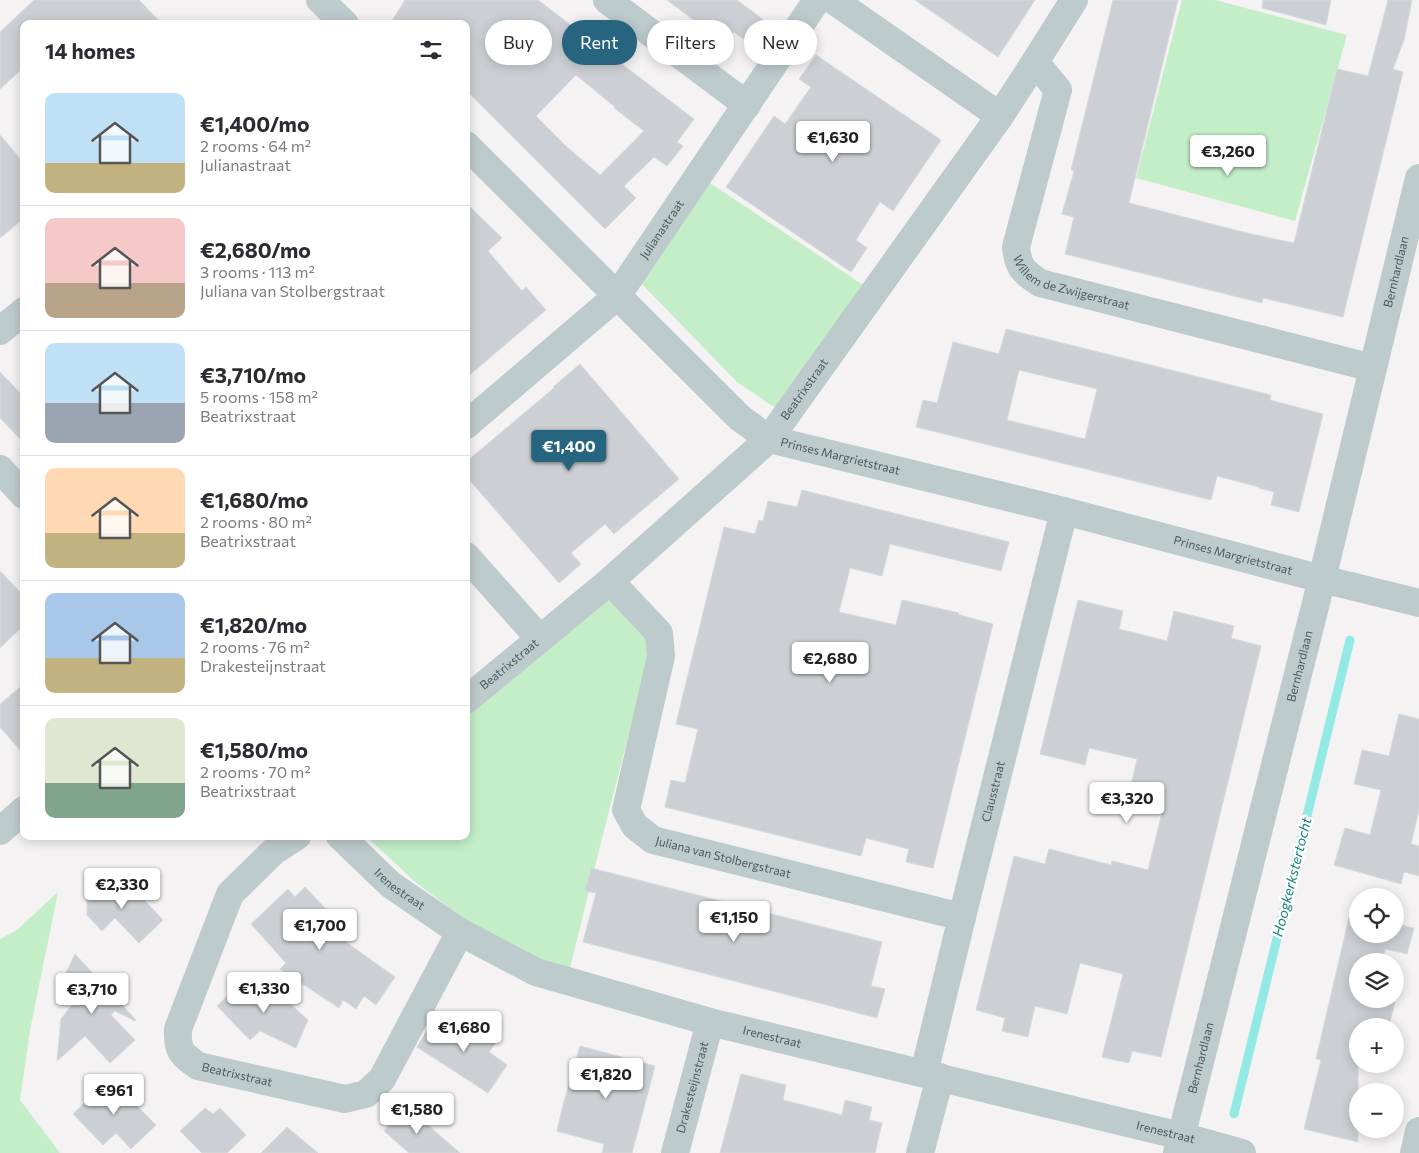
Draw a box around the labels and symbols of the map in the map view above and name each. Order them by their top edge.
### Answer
pin: €1,630 [792,120,874,163]
pin: €3,260 [1187,134,1269,177]
street label: Julianastraat [636,197,686,262]
street label: Bernhardlaan [1380,235,1411,309]
street label: Willem de Zwijgerstraat [1011,253,1131,312]
street label: Beatrixstraat [777,355,830,422]
pin: €1,400 [528,430,610,472]
street label: Prinses Margrietstraat [779,434,902,477]
street label: Prinses Margrietstraat [1172,532,1294,577]
street label: Bernhardlaan [1283,629,1315,703]
street label: Beatrixstraat [476,635,541,692]
pin: €2,680 [789,642,871,684]
street label: Clausstraat [978,759,1007,823]
pin: €3,320 [1086,782,1168,824]
water label: Hoogkerkstertocht [1268,815,1315,938]
street label: Juliana van Stolbergstraat [654,833,793,880]
street label: Irenestraat [372,865,428,912]
pin: €2,330 [81,868,163,910]
pin: €1,150 [693,900,775,943]
pin: €1,700 [279,908,361,951]
pin: €3,710 [51,972,133,1015]
pin: €1,330 [223,972,305,1014]
pin: €1,680 [423,1010,505,1053]
street label: Bernhardlaan [1184,1021,1216,1095]
street label: Irenestraat [741,1022,803,1050]
street label: Drakesteijnstraat [673,1039,711,1135]
pin: €1,820 [565,1058,647,1100]
street label: Beatrixstraat [201,1059,274,1089]
pin: €961 [84,1074,144,1116]
pin: €1,580 [376,1092,458,1135]
street label: Irenestraat [1135,1117,1197,1146]

